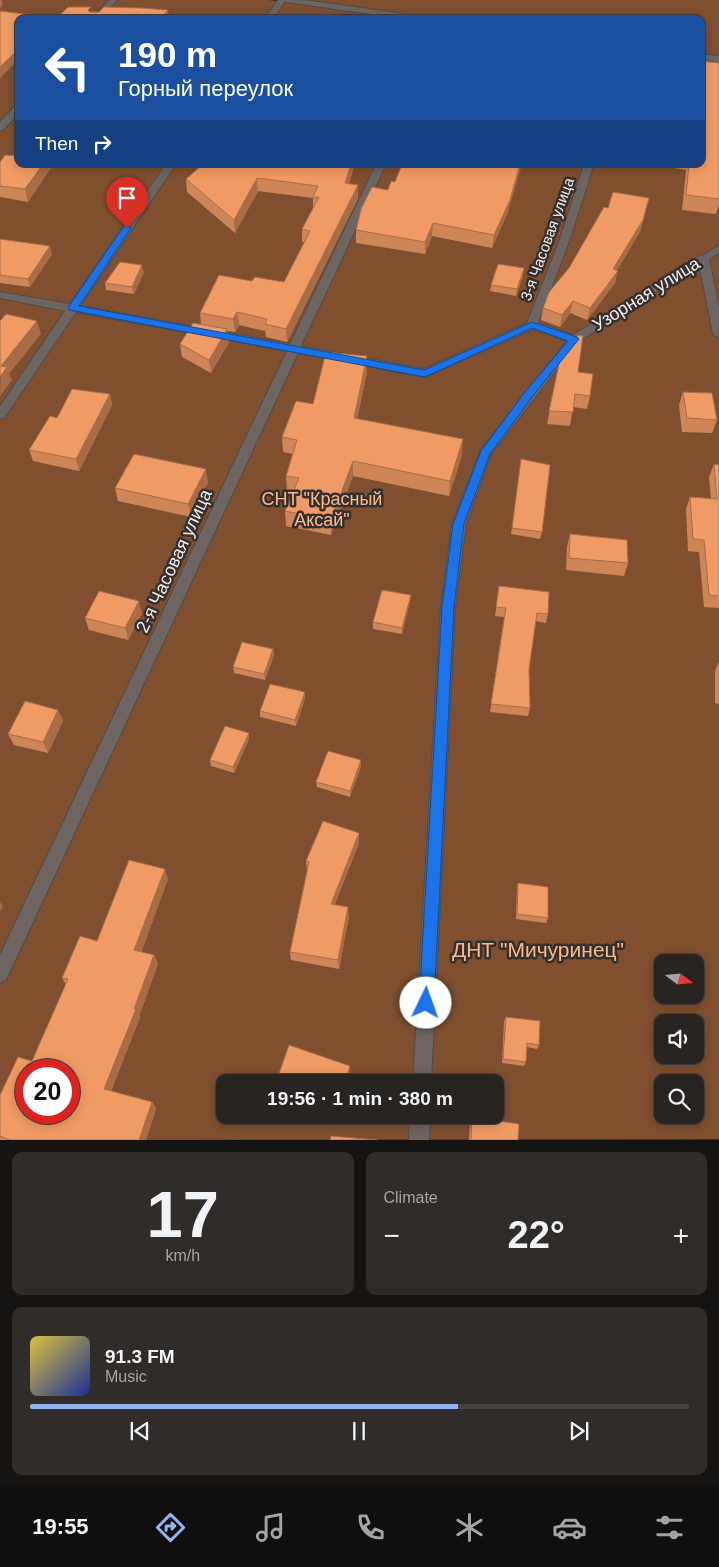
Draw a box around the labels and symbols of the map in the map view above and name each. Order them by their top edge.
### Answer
street label: 3-я Часовая улица [517,175,577,303]
pin [106,177,148,228]
street label: Узорная улица [589,252,704,335]
street label: 2-я Часовая улица [132,485,216,636]
park label: СНТ "Красный Аксай" [262,489,382,530]
park label: ДНТ "Мичуринец" [452,938,624,961]
north arrow [654,954,704,1004]
position arrow [399,976,451,1028]
speed limit sign: 20 [15,1059,80,1124]

